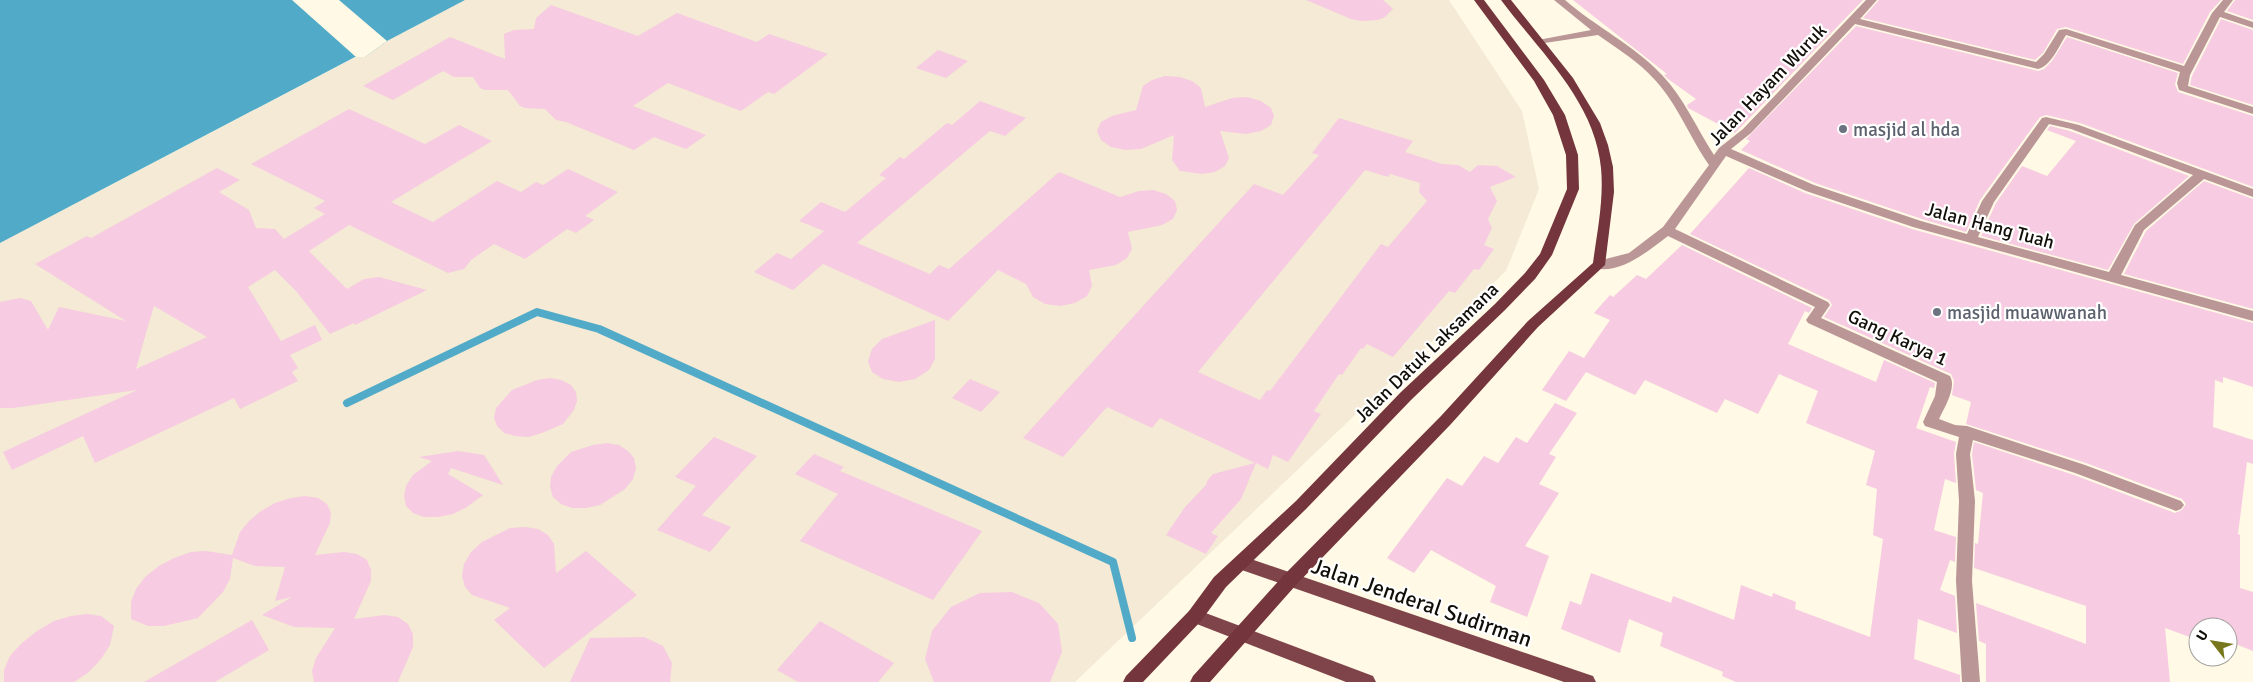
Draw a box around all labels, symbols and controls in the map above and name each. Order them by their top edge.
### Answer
street label: Jalan Hayam Wuruk [1703,18,1832,151]
place label: masjid al hda [1853,118,1960,142]
marker: masjid al hda [1837,123,1849,135]
street label: Jalan Hang Tuah [1923,197,2057,255]
street label: Jalan Datuk Laksamana [1350,278,1504,428]
place label: masjid muawwanah [1947,301,2107,325]
street label: Gang Karya 1 [1844,304,1951,372]
marker: masjid muawwanah [1931,306,1943,318]
street label: Jalan Jenderal Sudirman [1308,552,1536,653]
north arrow [2188,617,2238,667]
text: U [2193,627,2212,644]

